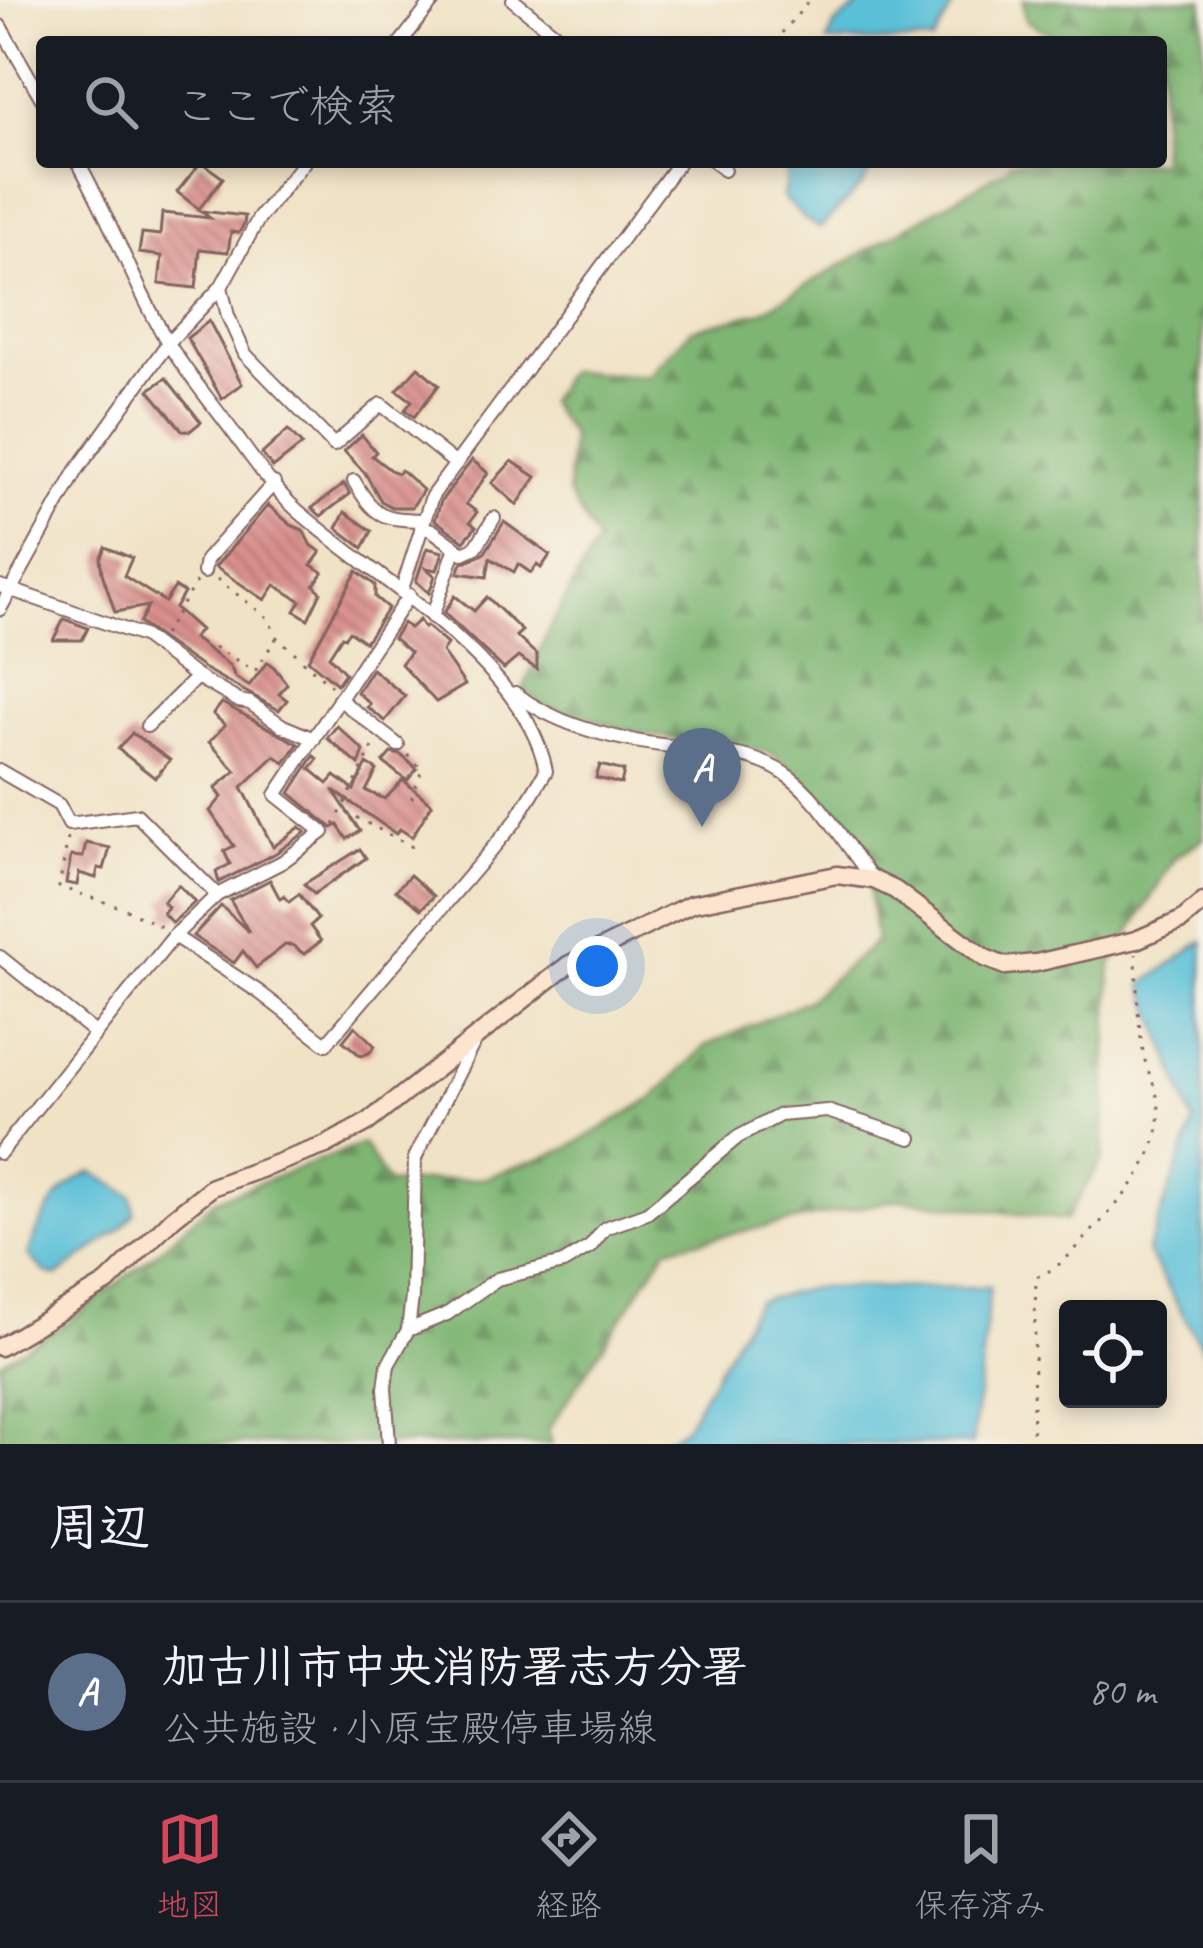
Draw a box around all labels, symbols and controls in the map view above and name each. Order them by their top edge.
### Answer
search box [36,36,1167,168]
icon: search [78,69,144,135]
text: ここで検索 [174,78,399,135]
pin: A [663,728,741,827]
your location [567,936,627,996]
map controls [1059,1300,1167,1408]
button: locate [1059,1300,1167,1408]
text: 周辺 [48,1495,150,1559]
text: 加古川市中央消防署志方分署 [162,1639,747,1696]
text: A [77,1667,97,1716]
text: 80 m [1089,1667,1155,1716]
text: 公共施設 · 小原宝殿停車場線 [162,1704,656,1753]
tab: 地図 [157,1806,223,1926]
tab: 経路 [536,1806,602,1926]
tab: 保存済み [915,1806,1047,1926]

